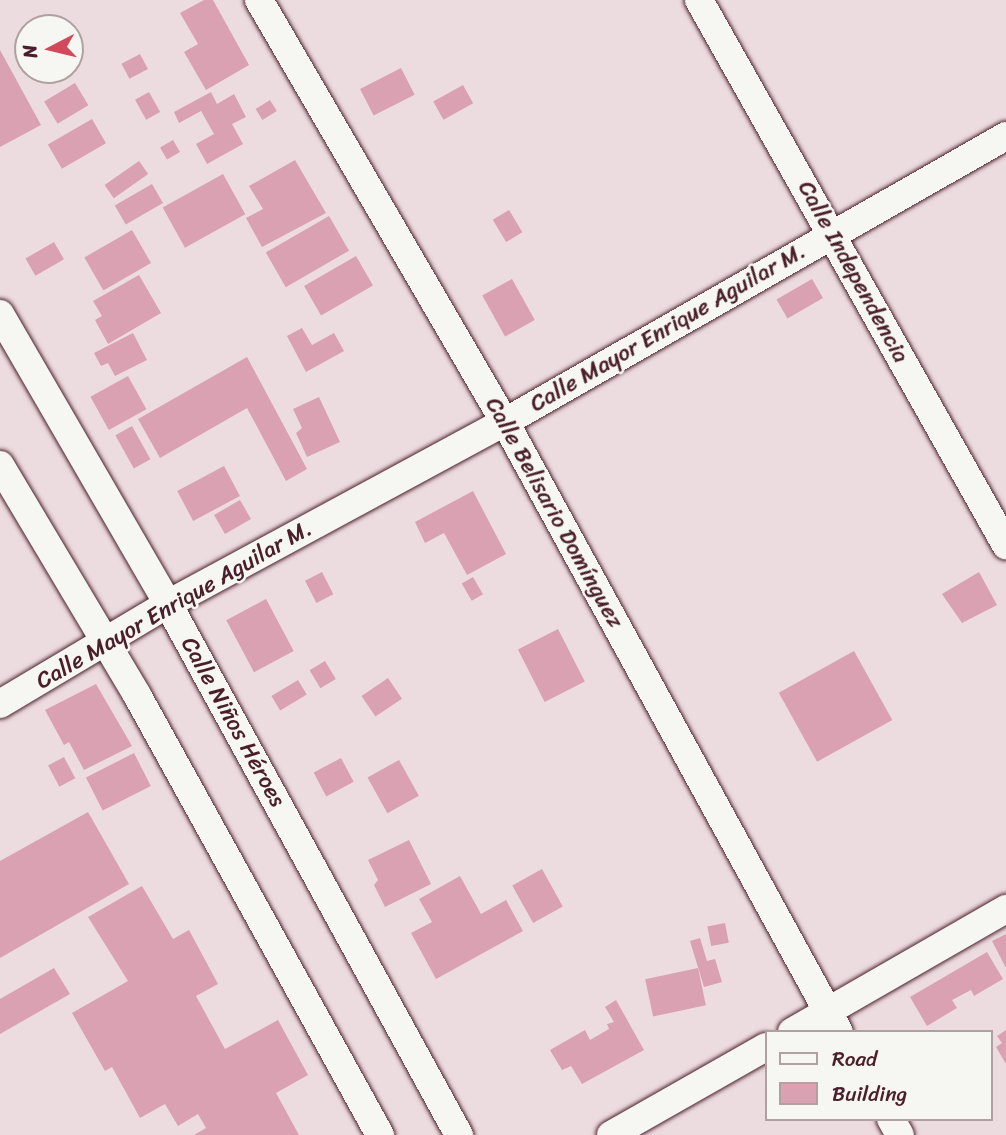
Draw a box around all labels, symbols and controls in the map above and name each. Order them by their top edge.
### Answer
north arrow [14,14,84,84]
text: N [12,43,47,60]
street label: Calle Independencia [792,176,914,368]
street label: Calle Mayor Enrique Aguilar M. [526,238,810,418]
street label: Calle Belisario Domínguez [479,393,629,633]
street label: Calle Mayor Enrique Aguilar M. [32,515,316,695]
street label: Calle Niños Héroes [175,632,291,812]
legend [764,1030,992,1121]
text: Road [832,1040,877,1078]
text: Building [832,1075,907,1113]

